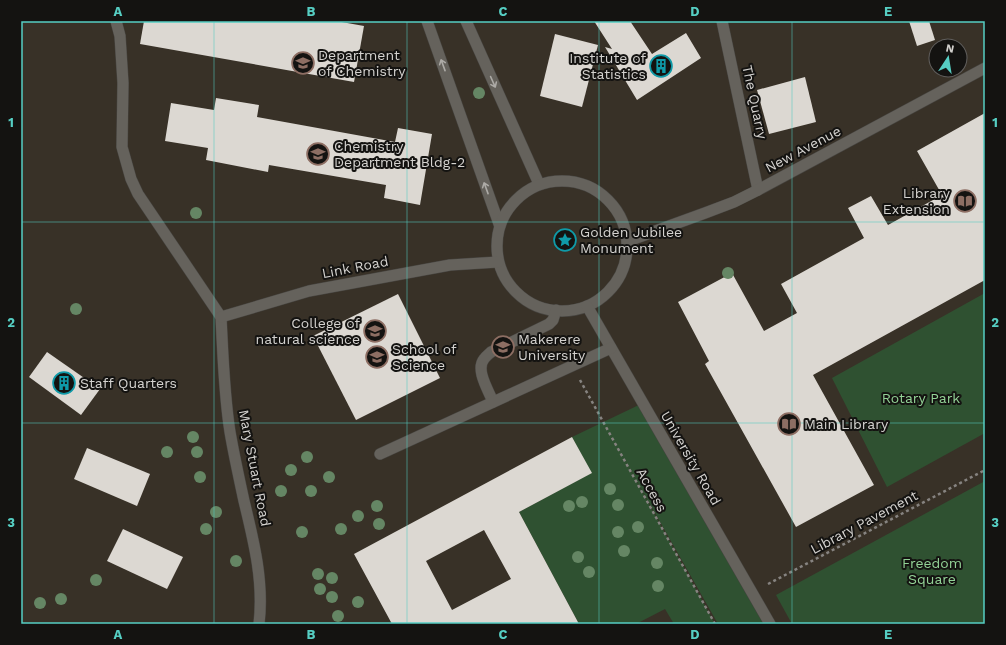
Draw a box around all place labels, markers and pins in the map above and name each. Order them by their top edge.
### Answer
place label: Department of Chemistry [318,47,406,79]
school or university icon: Department of Chemistry [290,50,316,76]
place label: Institute of Statistics [569,50,646,82]
building icon: Institute of Statistics [648,53,674,79]
place label: Chemistry Department Bldg-2 [334,138,465,170]
school or university icon: Chemistry Department Bldg-2 [305,141,331,167]
place label: Library Extension [883,185,951,217]
library icon: Library Extension [952,188,978,214]
place label: Golden Jubilee Monument [580,224,682,256]
place icon: Golden Jubilee Monument [552,227,578,253]
place label: College of natural science [256,315,360,347]
school or university icon: College of natural science [362,318,388,344]
place label: Makerere University [518,331,586,363]
school or university icon: Makerere University [490,334,516,360]
place label: School of Science [392,341,457,373]
school or university icon: School of Science [364,344,390,370]
building icon: Staff Quarters [51,370,77,396]
place label: Staff Quarters [80,375,177,391]
library icon: Main Library [776,411,802,437]
place label: Main Library [804,416,889,432]

